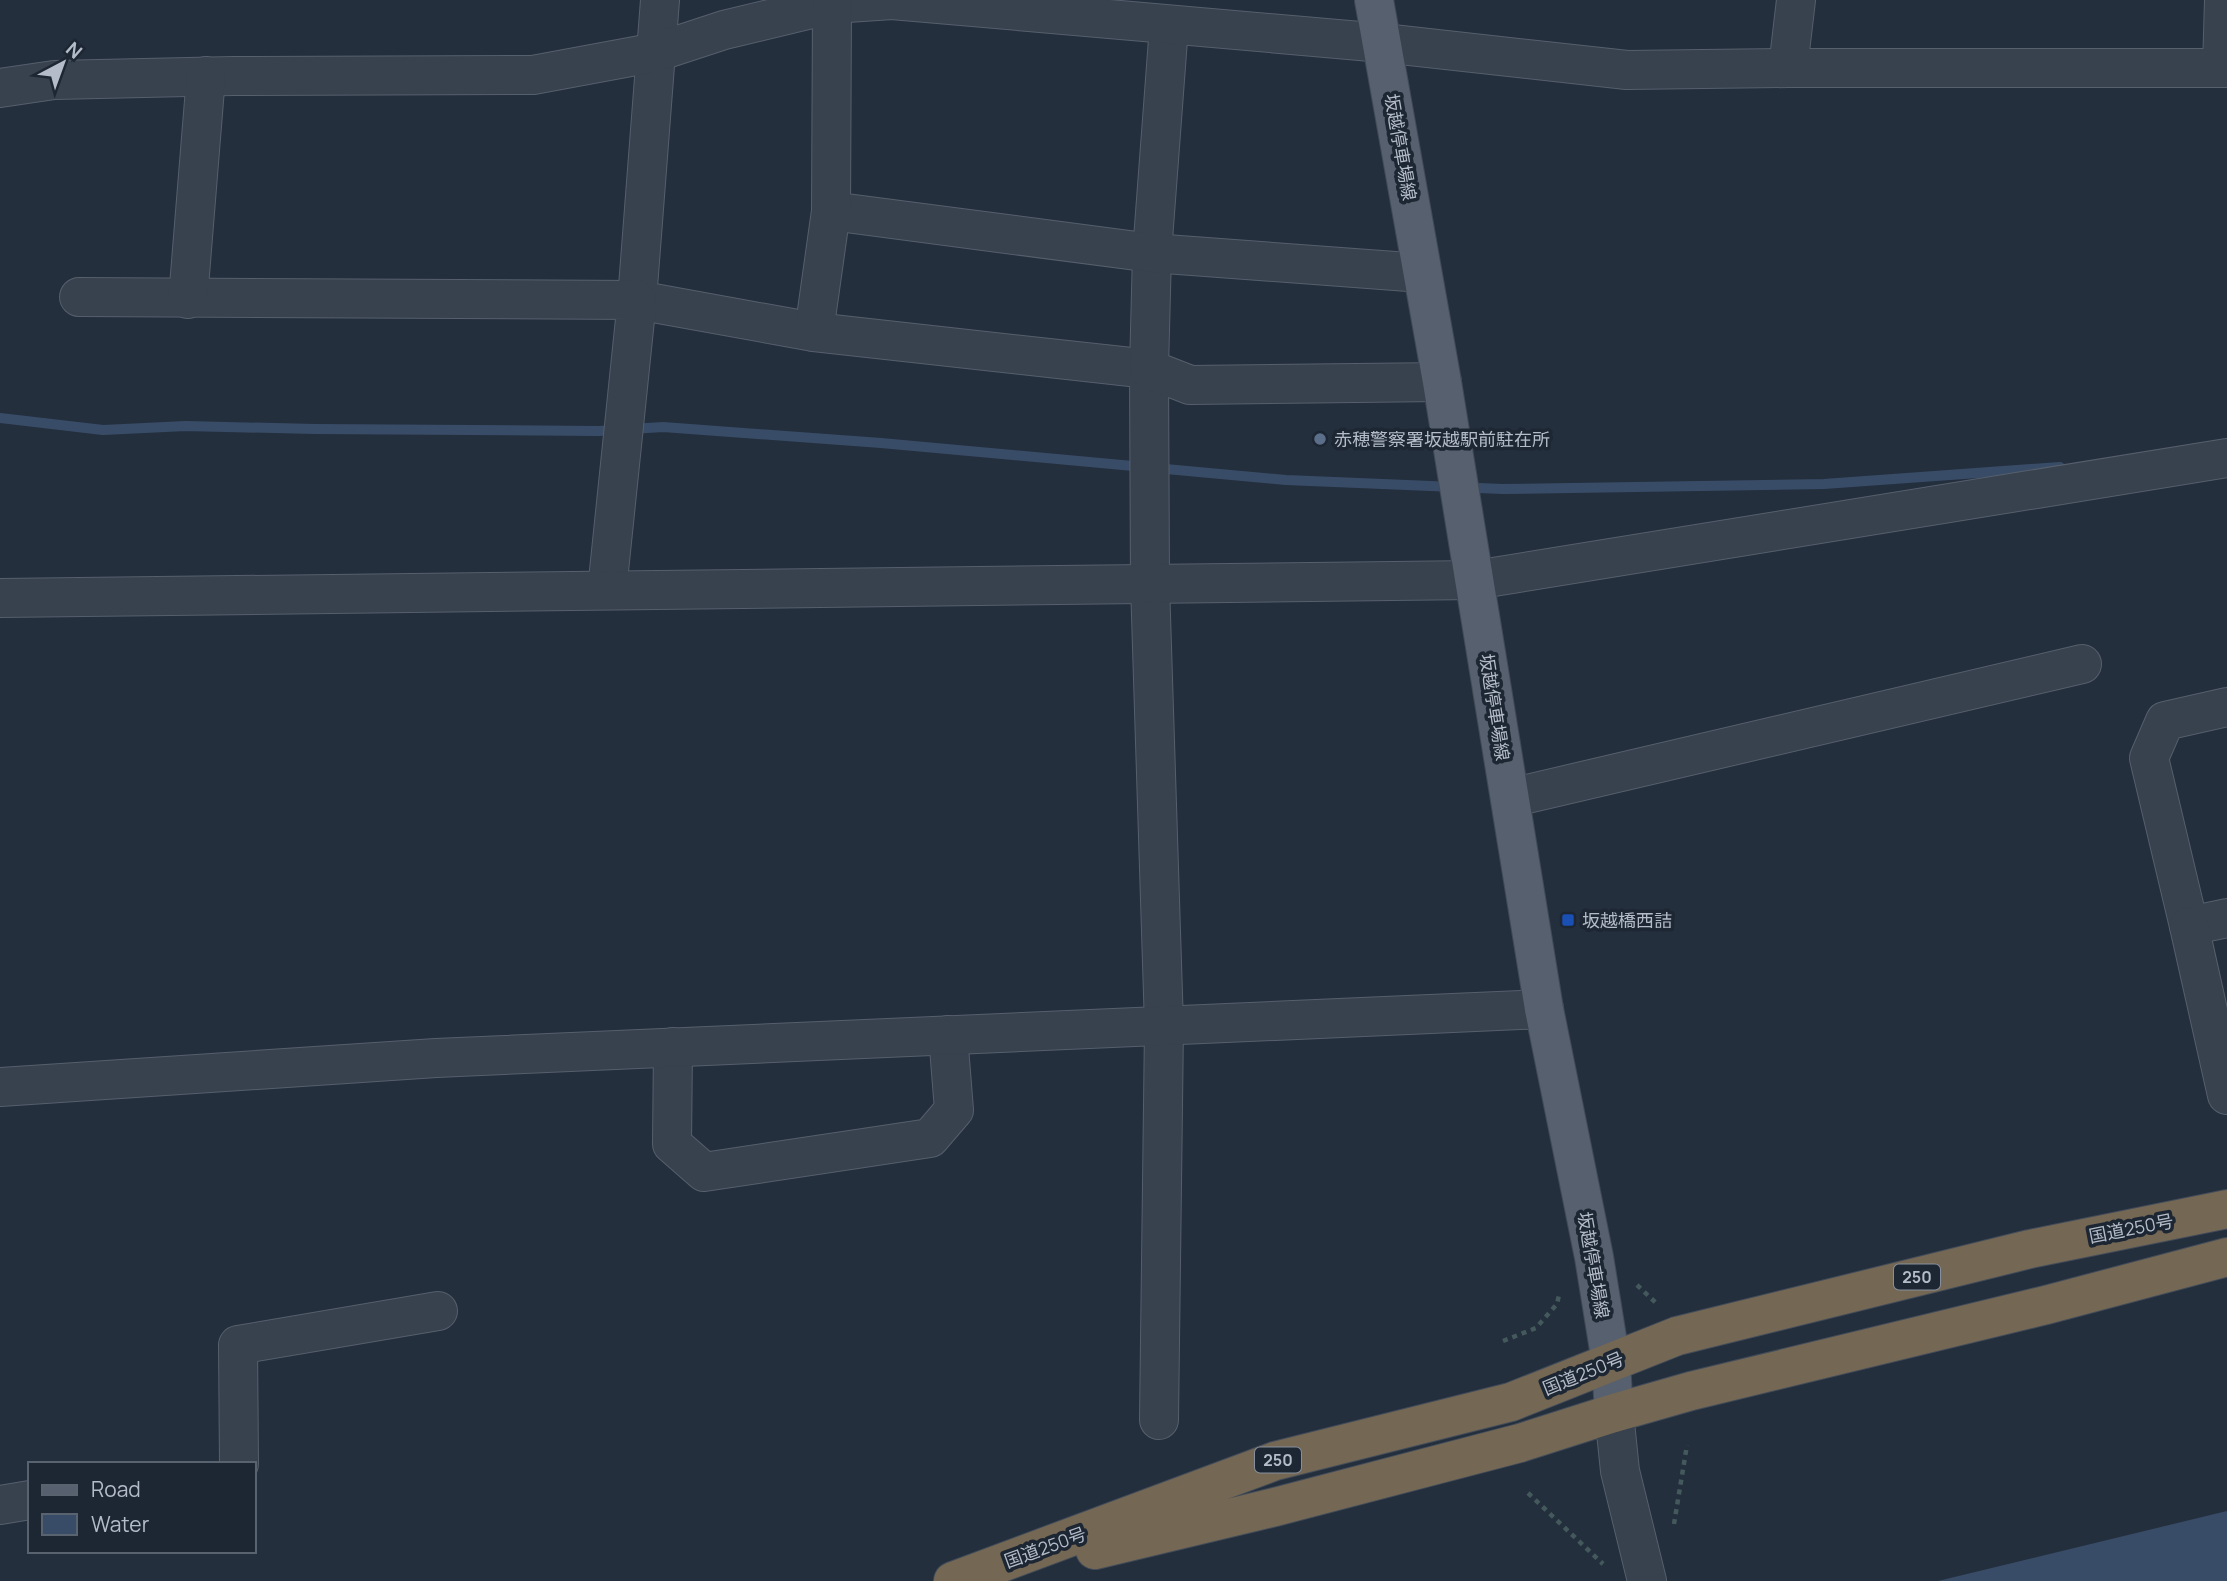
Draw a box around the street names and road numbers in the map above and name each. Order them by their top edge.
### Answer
street label: 坂越停車場線 [1380,92,1422,202]
street label: 坂越停車場線 [1475,652,1515,762]
street label: 国道250号 [2087,1208,2175,1248]
street label: 坂越停車場線 [1573,1210,1615,1320]
road number: 250 [1894,1264,1940,1289]
street label: 国道250号 [1539,1346,1627,1400]
road number: 250 [1255,1448,1301,1472]
street label: 国道250号 [1001,1521,1089,1573]

